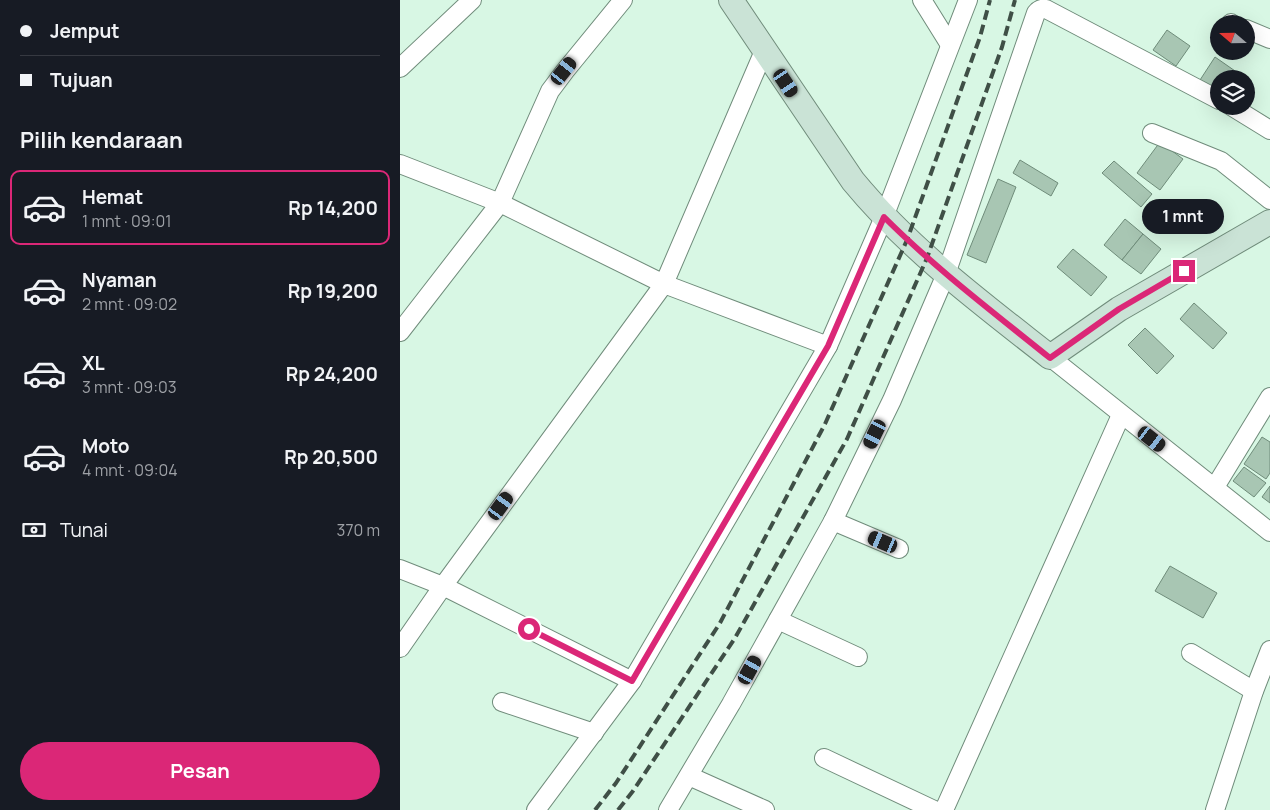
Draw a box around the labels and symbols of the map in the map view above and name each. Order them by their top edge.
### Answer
north arrow [1210,15,1255,60]
car [548,55,579,87]
car [771,66,800,100]
callout: 1 mnt [1143,198,1225,234]
route end [1173,260,1195,282]
car [861,417,888,451]
car [1135,424,1168,454]
car [486,489,515,523]
car [866,529,899,555]
route start [518,618,540,640]
car [736,653,763,687]

